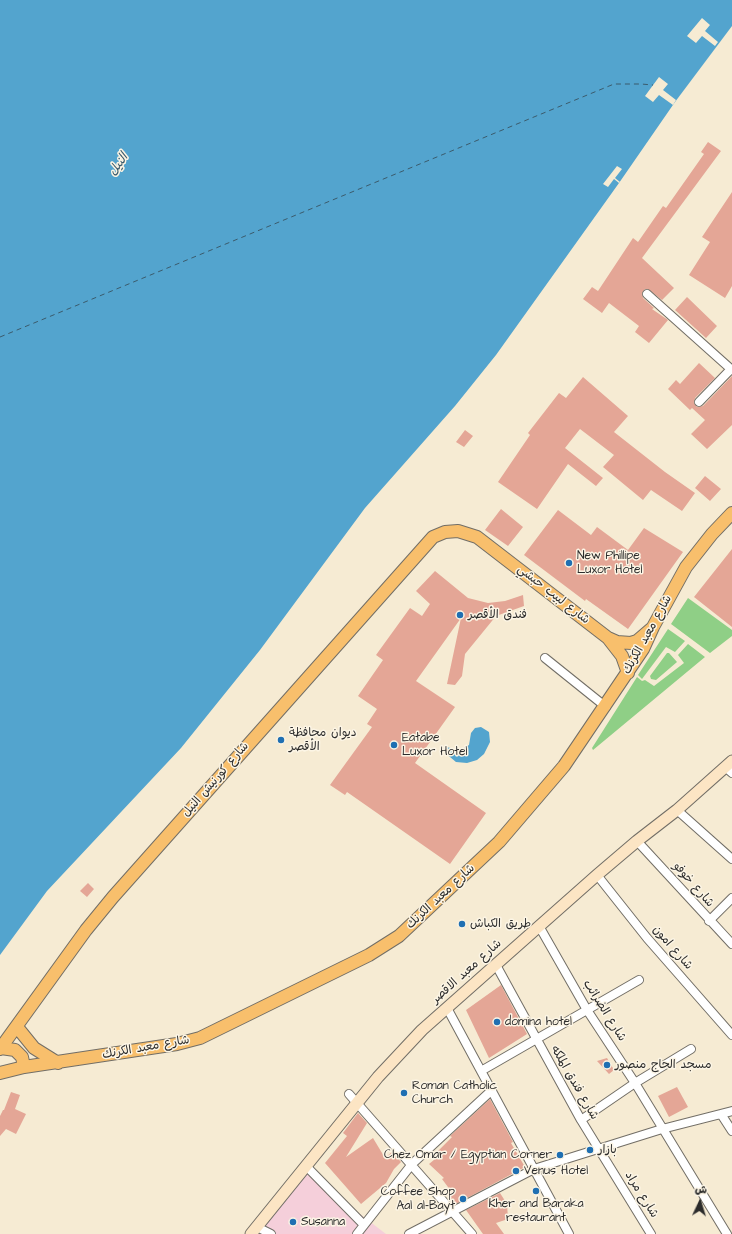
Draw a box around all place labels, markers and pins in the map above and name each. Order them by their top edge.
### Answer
place label: New Phillipe Luxor Hotel [577,549,642,577]
marker: New Phillipe Luxor Hotel [564,558,574,568]
place label: فندق الأقصر [468,608,527,622]
marker: فندق الأقصر [455,610,465,620]
place label: ديوان محافظة الأقصر [289,726,357,754]
place label: Eatabe Luxor Hotel [402,731,467,759]
marker: ديوان محافظة الأقصر [276,735,286,745]
marker: Eatabe Luxor Hotel [389,740,399,750]
place label: طريق الكباش [470,917,531,931]
marker: طريق الكباش [457,919,467,929]
place label: domina hotel [505,1015,572,1029]
marker: domina hotel [492,1017,502,1027]
place label: مسجد الحاج منصور [615,1058,711,1072]
marker: مسجد الحاج منصور [602,1060,612,1070]
place label: Roman Catholic Church [412,1079,497,1107]
marker: Roman Catholic Church [399,1088,409,1098]
place label: بازار [598,1143,617,1157]
marker: بازار [585,1145,595,1155]
place label: Chez Omar / Egyptian Corner [384,1148,552,1162]
marker: Chez Omar / Egyptian Corner [555,1150,565,1160]
place label: Venus Hotel [524,1164,588,1178]
marker: Venus Hotel [511,1166,521,1176]
place label: Coffee Shop Aal al‑Bayt [381,1185,455,1213]
marker: Kher and Baraka restaurant [531,1186,541,1196]
marker: Coffee Shop Aal al‑Bayt [458,1194,468,1204]
place label: Kher and Baraka restaurant [488,1197,584,1225]
place label: Susanna [301,1215,345,1229]
marker: Susanna [288,1217,298,1227]

